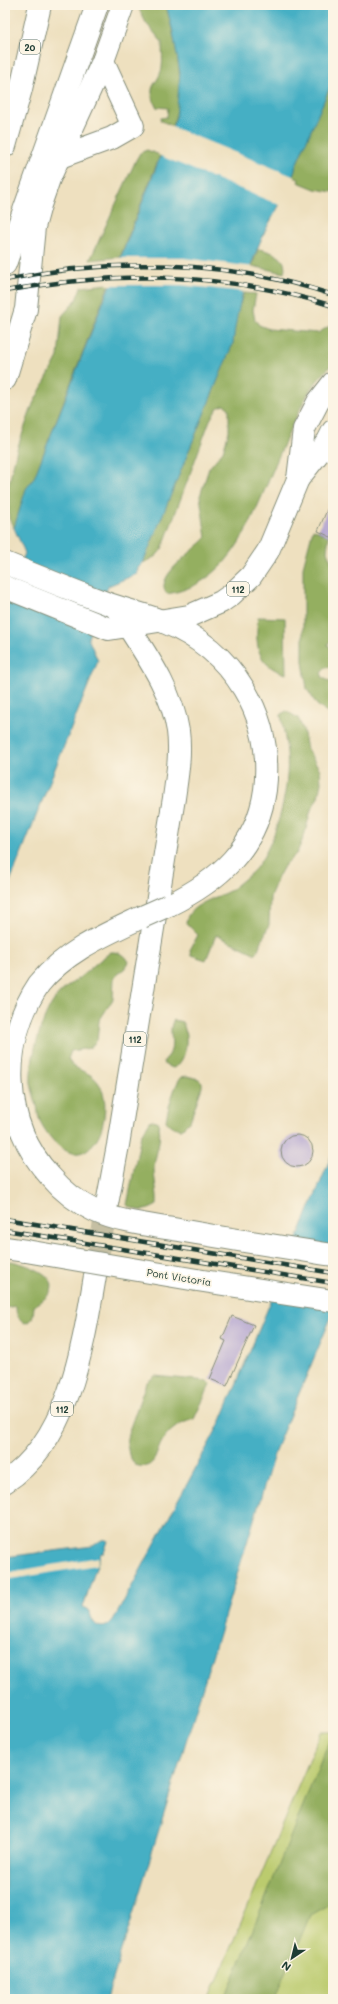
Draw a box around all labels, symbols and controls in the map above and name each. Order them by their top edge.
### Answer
road number: 20 [20,40,40,54]
road number: 112 [227,582,249,596]
road number: 112 [124,1032,146,1046]
street label: Pont Victoria [146,1265,212,1289]
road number: 112 [51,1402,73,1416]
north arrow [272,1938,312,1978]
text: N [278,1958,294,1975]

